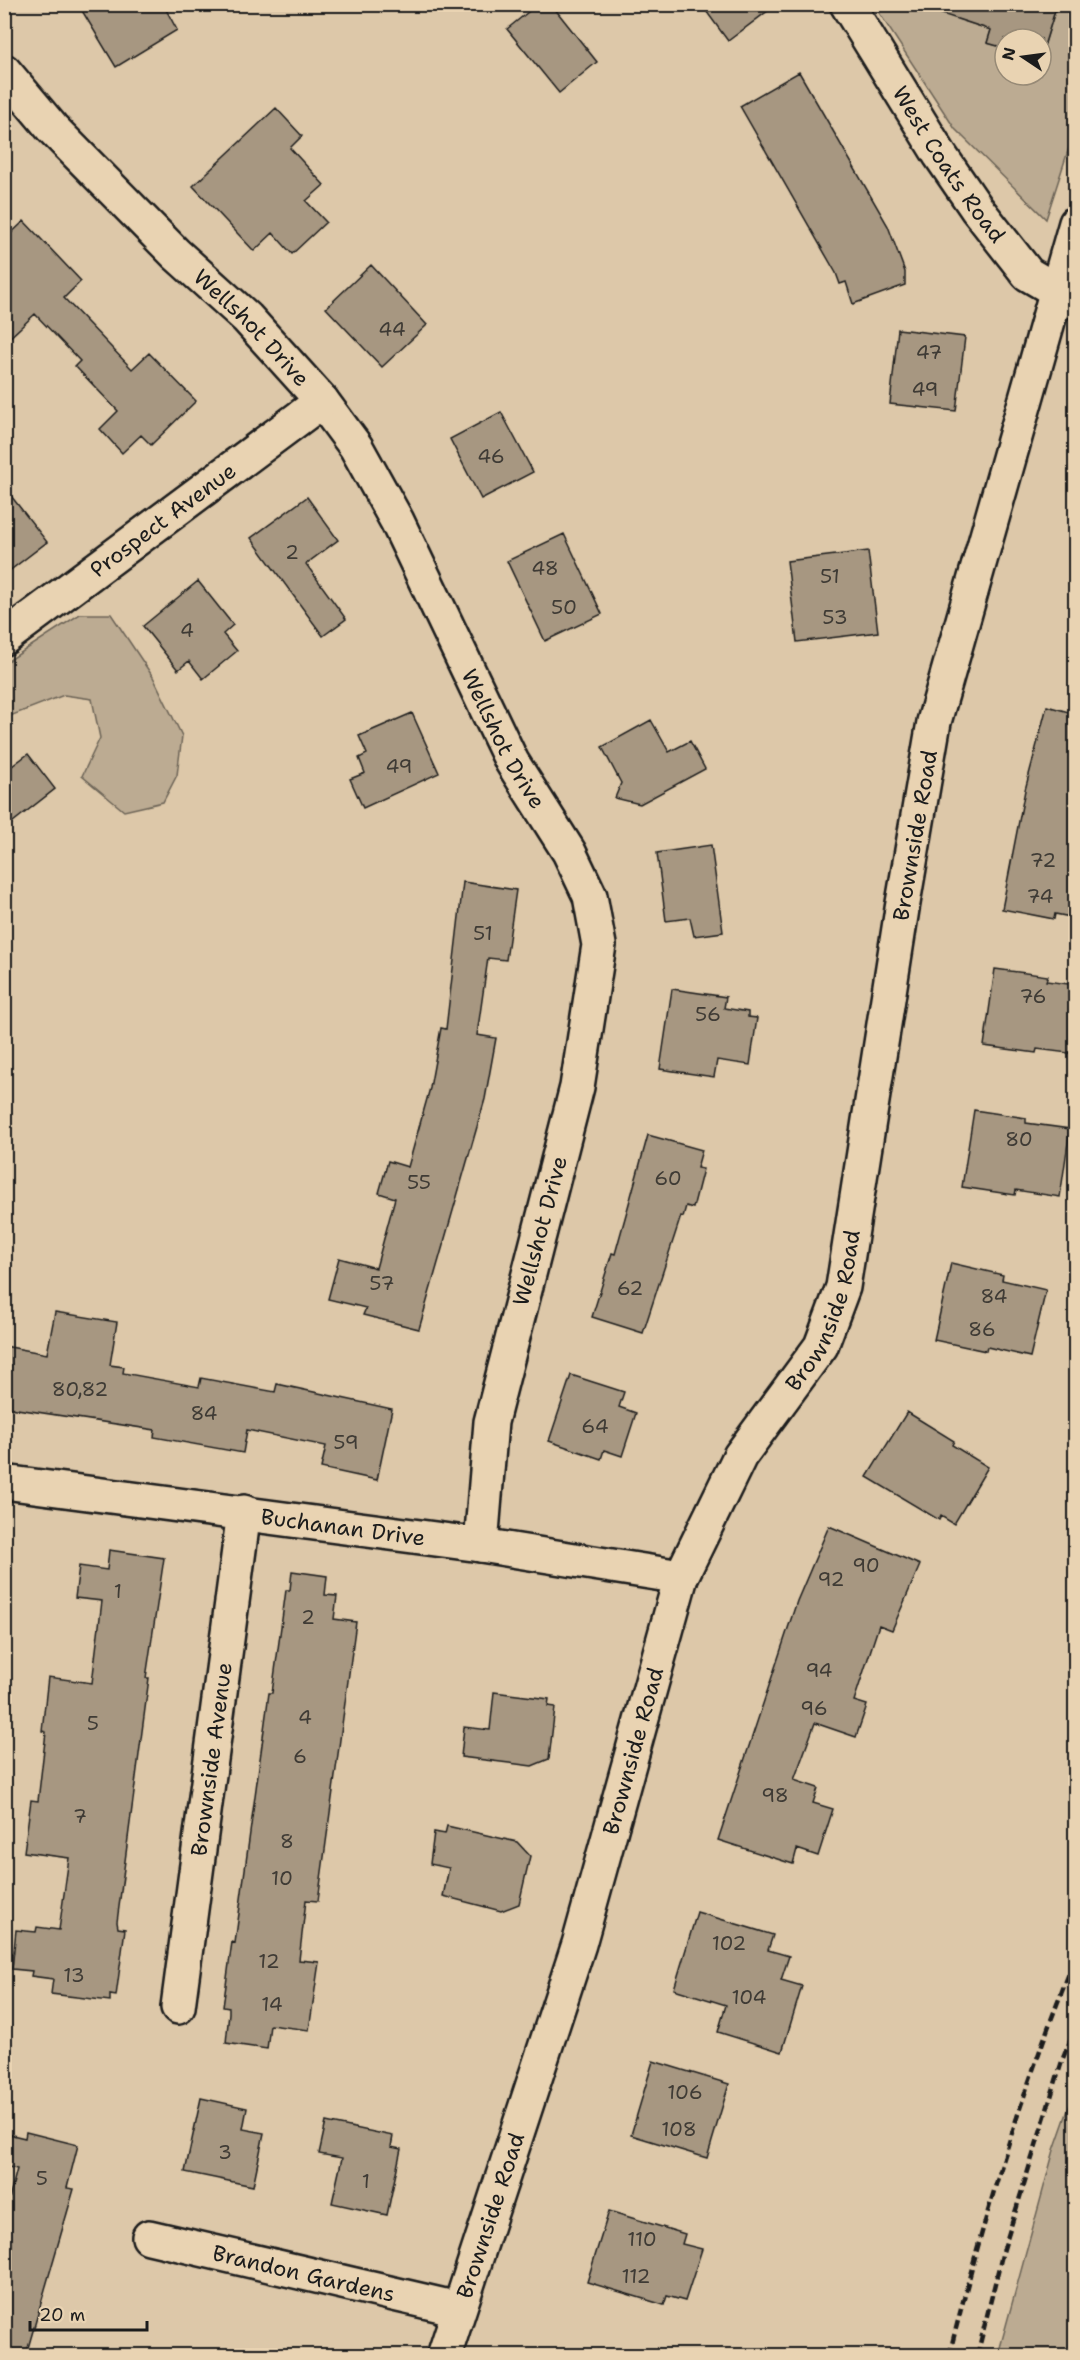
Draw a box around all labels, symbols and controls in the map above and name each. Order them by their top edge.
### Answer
north arrow [993,27,1053,87]
text: N [997,45,1021,62]
street label: West Coats Road [886,80,1012,248]
street label: Wellshot Drive [188,262,316,392]
house number: 44 [378,316,406,342]
house number: 47 [916,339,942,365]
house number: 49 [911,376,939,402]
house number: 46 [477,443,505,469]
street label: Prospect Avenue [84,456,242,584]
house number: 2 [285,539,299,565]
house number: 48 [531,555,559,581]
house number: 51 [820,563,840,589]
house number: 50 [551,594,577,620]
house number: 53 [822,604,848,630]
house number: 4 [180,617,194,643]
street label: Wellshot Drive [455,664,552,814]
street label: Brownside Road [886,748,943,923]
house number: 49 [385,753,413,779]
house number: 72 [1030,847,1056,873]
house number: 74 [1026,883,1054,909]
house number: 51 [473,920,493,946]
house number: 76 [1019,983,1047,1009]
house number: 56 [695,1001,721,1027]
house number: 80 [1005,1126,1033,1152]
street label: Wellshot Drive [506,1153,574,1309]
house number: 60 [654,1165,682,1191]
house number: 55 [407,1169,431,1195]
street label: Brownside Road [778,1228,866,1397]
house number: 57 [369,1270,395,1296]
house number: 62 [617,1275,643,1301]
house number: 84 [980,1283,1008,1309]
house number: 86 [968,1316,996,1342]
house number: 80,82 [52,1376,108,1402]
house number: 84 [190,1400,218,1426]
house number: 64 [581,1413,609,1439]
house number: 59 [333,1429,359,1455]
street label: Buchanan Drive [259,1502,427,1552]
house number: 90 [852,1552,880,1578]
house number: 92 [818,1566,845,1592]
house number: 1 [114,1578,122,1604]
house number: 2 [301,1604,315,1630]
house number: 94 [805,1657,833,1683]
street label: Brownside Avenue [184,1660,238,1858]
street label: Brownside Road [596,1664,670,1838]
house number: 96 [800,1695,828,1721]
house number: 4 [298,1704,312,1730]
house number: 5 [87,1710,99,1736]
house number: 6 [293,1743,307,1769]
house number: 98 [761,1782,789,1808]
house number: 7 [73,1803,87,1829]
house number: 8 [280,1828,294,1854]
house number: 10 [271,1865,293,1891]
house number: 102 [712,1930,746,1956]
house number: 12 [258,1948,280,1974]
house number: 13 [63,1962,85,1988]
house number: 104 [731,1984,767,2010]
house number: 14 [261,1991,283,2017]
house number: 106 [667,2079,703,2105]
house number: 108 [661,2116,697,2142]
street label: Brownside Road [449,2129,531,2302]
house number: 3 [218,2139,232,2165]
house number: 5 [36,2165,48,2191]
house number: 1 [362,2168,370,2194]
house number: 110 [627,2226,657,2252]
street label: Brandon Gardens [210,2238,398,2308]
house number: 112 [622,2263,651,2289]
scale bar [30,2294,147,2332]
text: 20 m [39,2303,85,2327]

